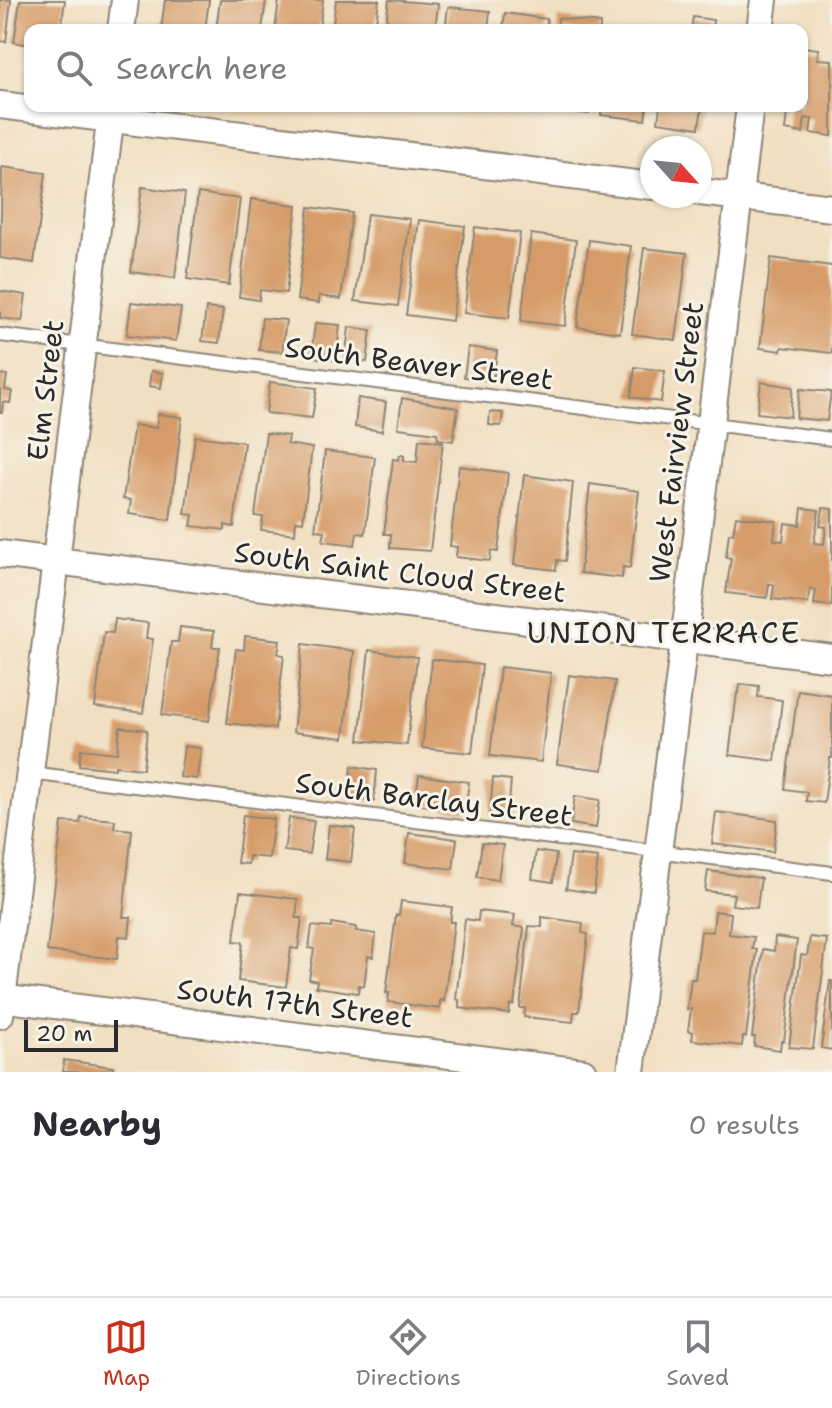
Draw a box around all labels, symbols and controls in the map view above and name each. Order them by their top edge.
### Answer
search box [24,24,808,112]
icon: search [52,46,96,90]
text: Search here [116,48,287,89]
north arrow [640,136,712,208]
street label: West Fairview Street [640,299,712,585]
street label: Elm Street [18,317,72,463]
street label: South Beaver Street [283,328,555,398]
street label: South Saint Cloud Street [232,533,568,611]
district label: UNION TERRACE [527,612,801,653]
street label: South Barclay Street [293,763,575,835]
street label: South 17th Street [175,970,415,1036]
scale bar [24,1016,118,1052]
text: 20 m [36,1019,93,1048]
text: Nearby [32,1101,162,1147]
text: 0 results [688,1107,800,1142]
tab: Map [103,1315,150,1392]
tab: Directions [356,1315,461,1392]
tab: Saved [667,1315,729,1392]

